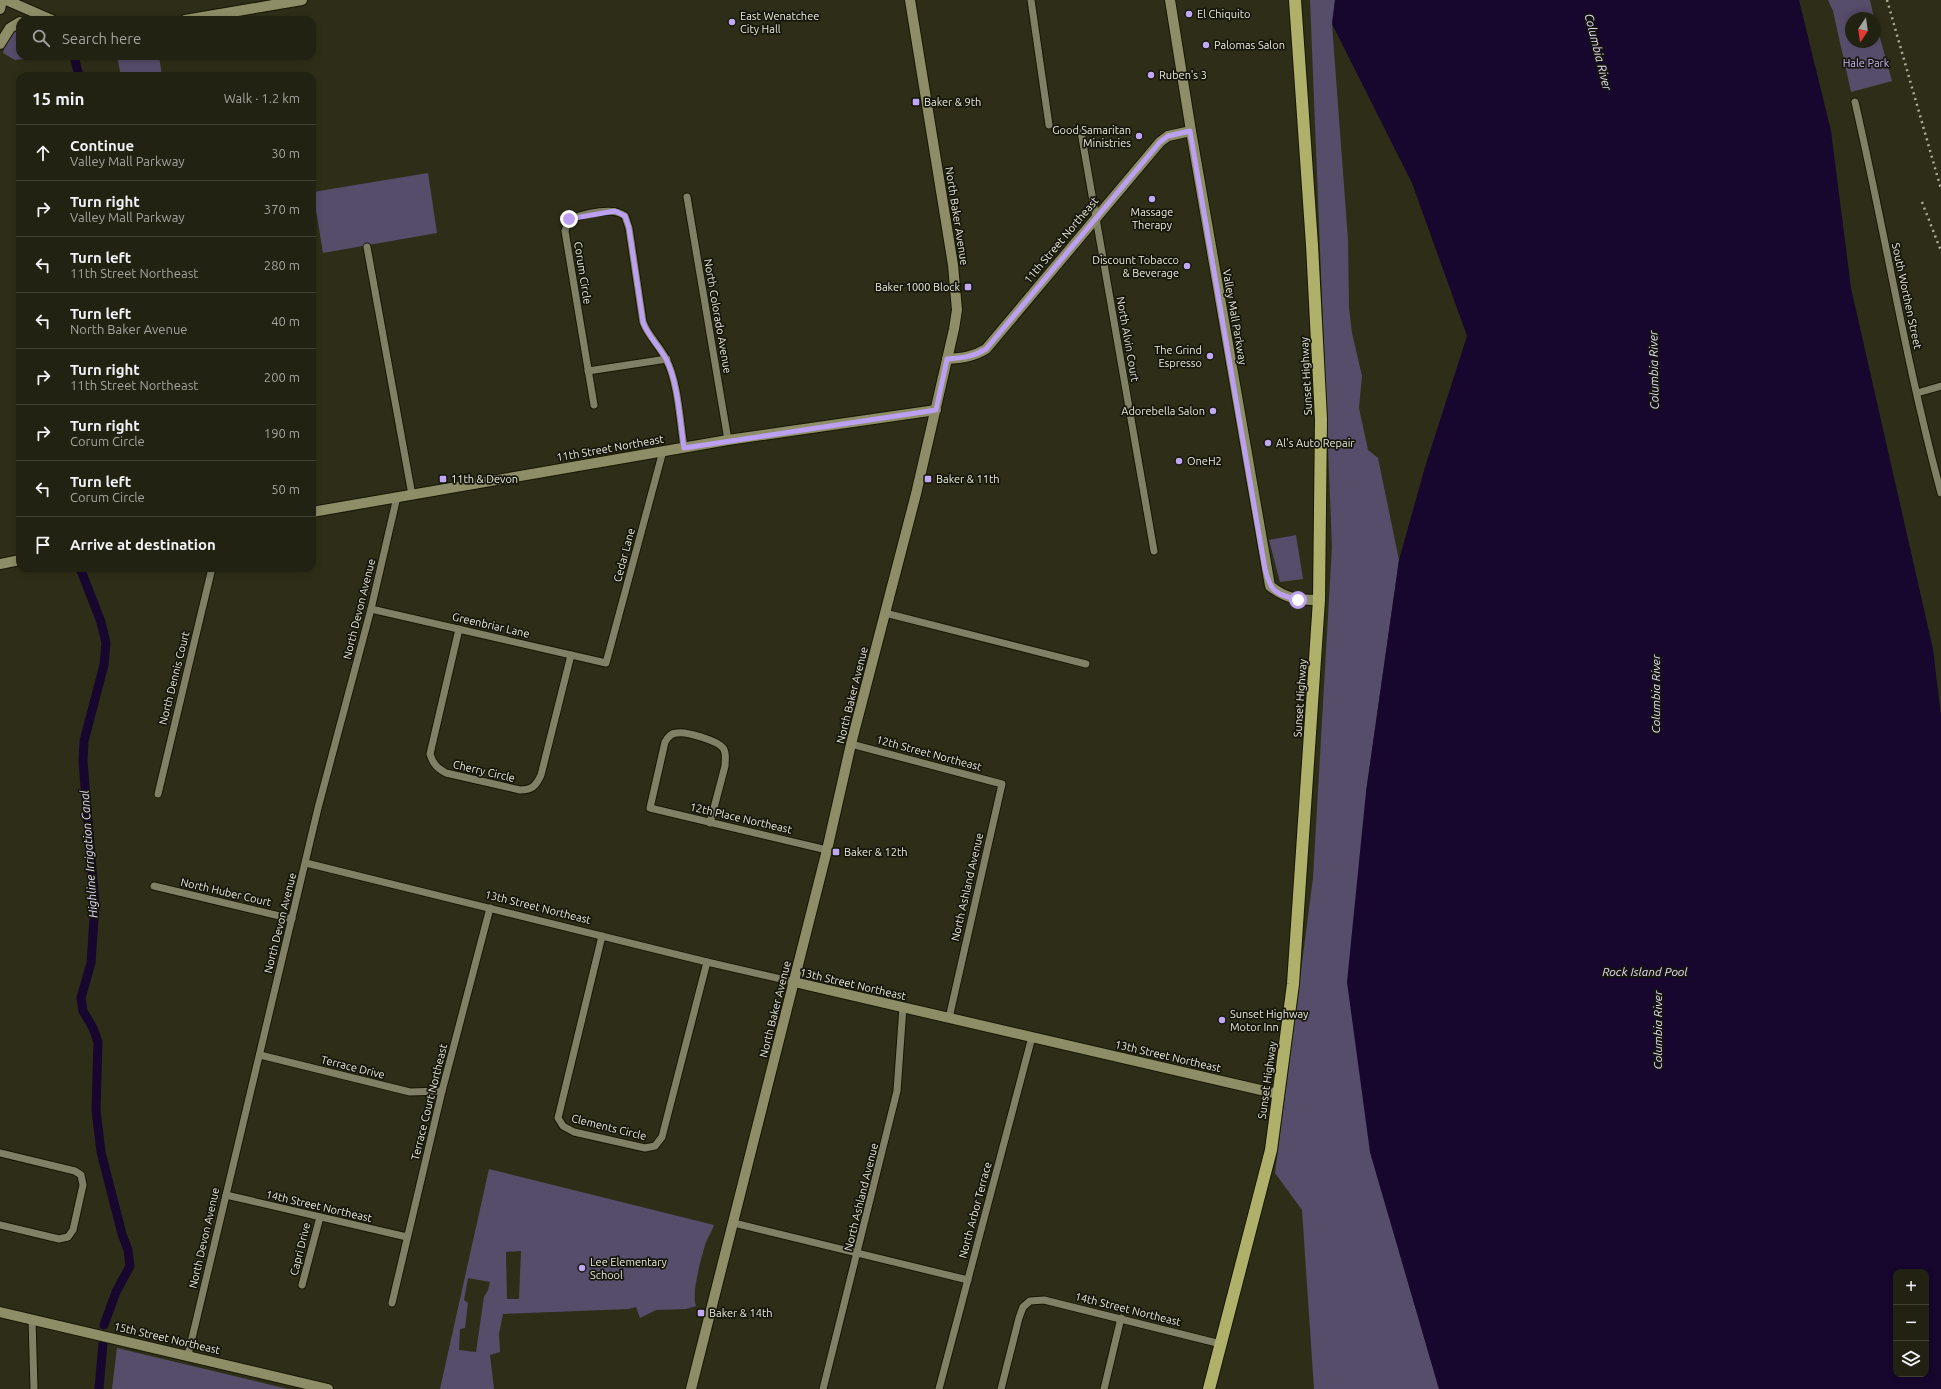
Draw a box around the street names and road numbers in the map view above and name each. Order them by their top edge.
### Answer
street label: North Baker Avenue [943,166,971,266]
street label: 11th Street Northeast [1021,194,1101,285]
street label: Corum Circle [572,241,594,305]
street label: South Worthen Street [1890,242,1924,351]
street label: North Colorado Avenue [702,258,734,374]
street label: Valley Mall Parkway [1221,268,1249,366]
street label: North Alvin Court [1115,295,1142,383]
street label: Sunset Highway [1298,336,1314,415]
street label: 11th Street Northeast [555,433,665,463]
street label: Cedar Lane [611,527,637,583]
street label: North Devon Avenue [341,558,377,660]
street label: Greenbriar Lane [451,610,531,640]
street label: North Dennis Court [157,629,192,726]
street label: North Baker Avenue [834,645,870,745]
street label: Sunset Highway [1291,658,1309,738]
street label: 12th Street Northeast [875,733,984,773]
street label: Cherry Circle [452,758,516,784]
street label: 12th Place Northeast [689,800,794,836]
street label: North Ashland Avenue [949,832,985,942]
street label: North Devon Avenue [262,872,298,974]
street label: North Huber Court [180,876,273,908]
street label: 13th Street Northeast [484,888,593,926]
street label: North Baker Avenue [757,959,793,1059]
street label: 13th Street Northeast [799,966,908,1002]
street label: 13th Street Northeast [1114,1038,1223,1074]
street label: Sunset Highway [1256,1040,1278,1120]
street label: Terrace Court Northeast [409,1042,449,1162]
street label: Terrace Drive [320,1053,386,1081]
street label: Clements Circle [570,1112,648,1142]
street label: North Ashland Avenue [842,1142,880,1252]
street label: North Arbor Terrace [956,1161,994,1259]
street label: North Devon Avenue [187,1186,221,1290]
street label: 14th Street Northeast [265,1188,374,1224]
street label: Capri Drive [288,1221,312,1277]
street label: 14th Street Northeast [1074,1290,1183,1328]
street label: 15th Street Northeast [113,1320,222,1356]

